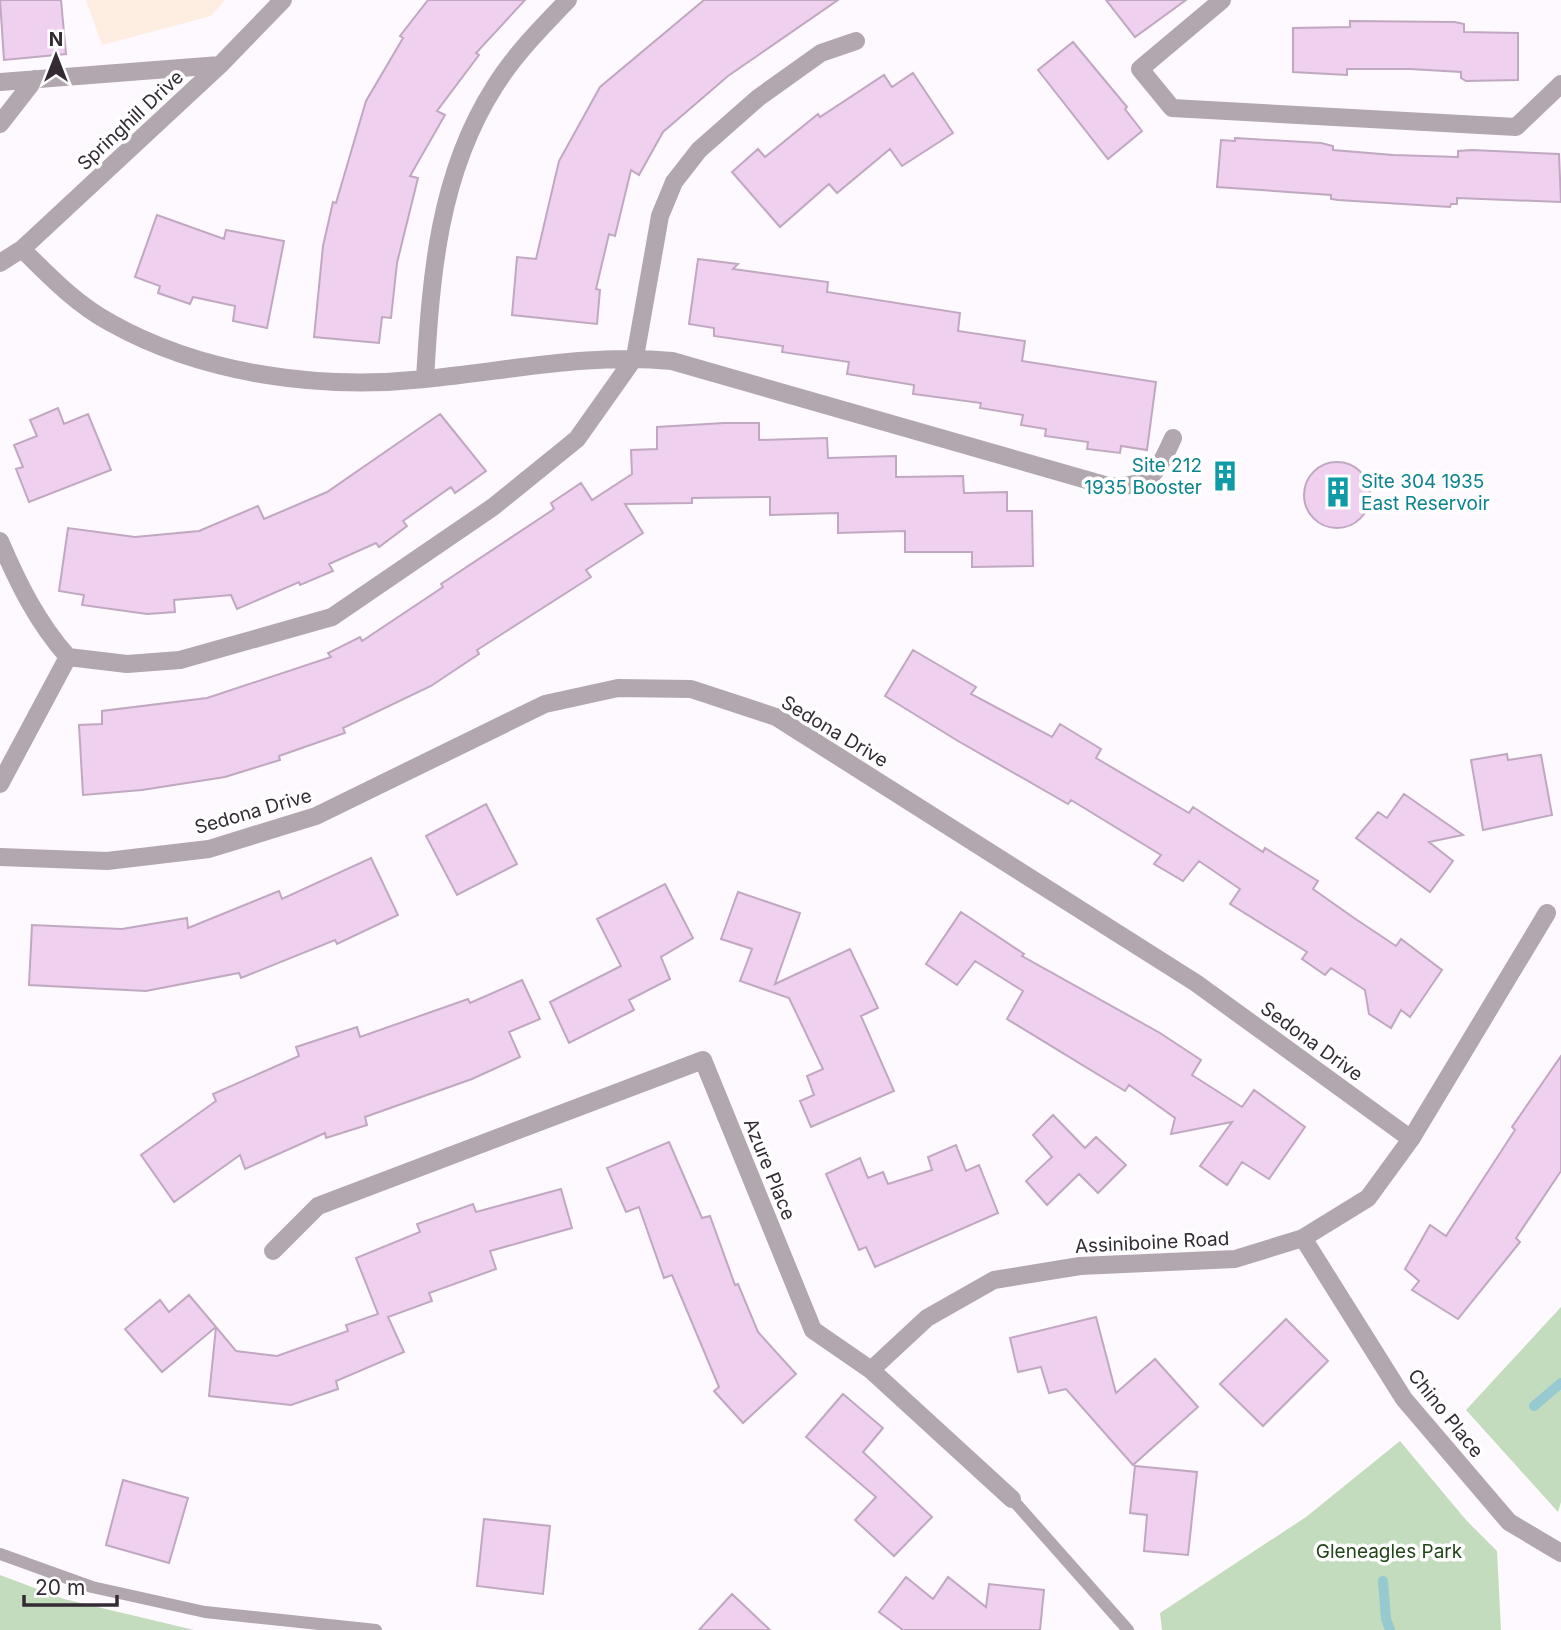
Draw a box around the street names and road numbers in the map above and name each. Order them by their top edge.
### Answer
street label: Springhill Drive [73,65,188,175]
street label: Sedona Drive [777,690,892,772]
street label: Sedona Drive [192,784,314,839]
street label: Sedona Drive [1256,997,1367,1086]
street label: Azure Place [739,1115,800,1223]
street label: Assiniboine Road [1074,1227,1230,1258]
street label: Chino Place [1403,1364,1488,1462]

